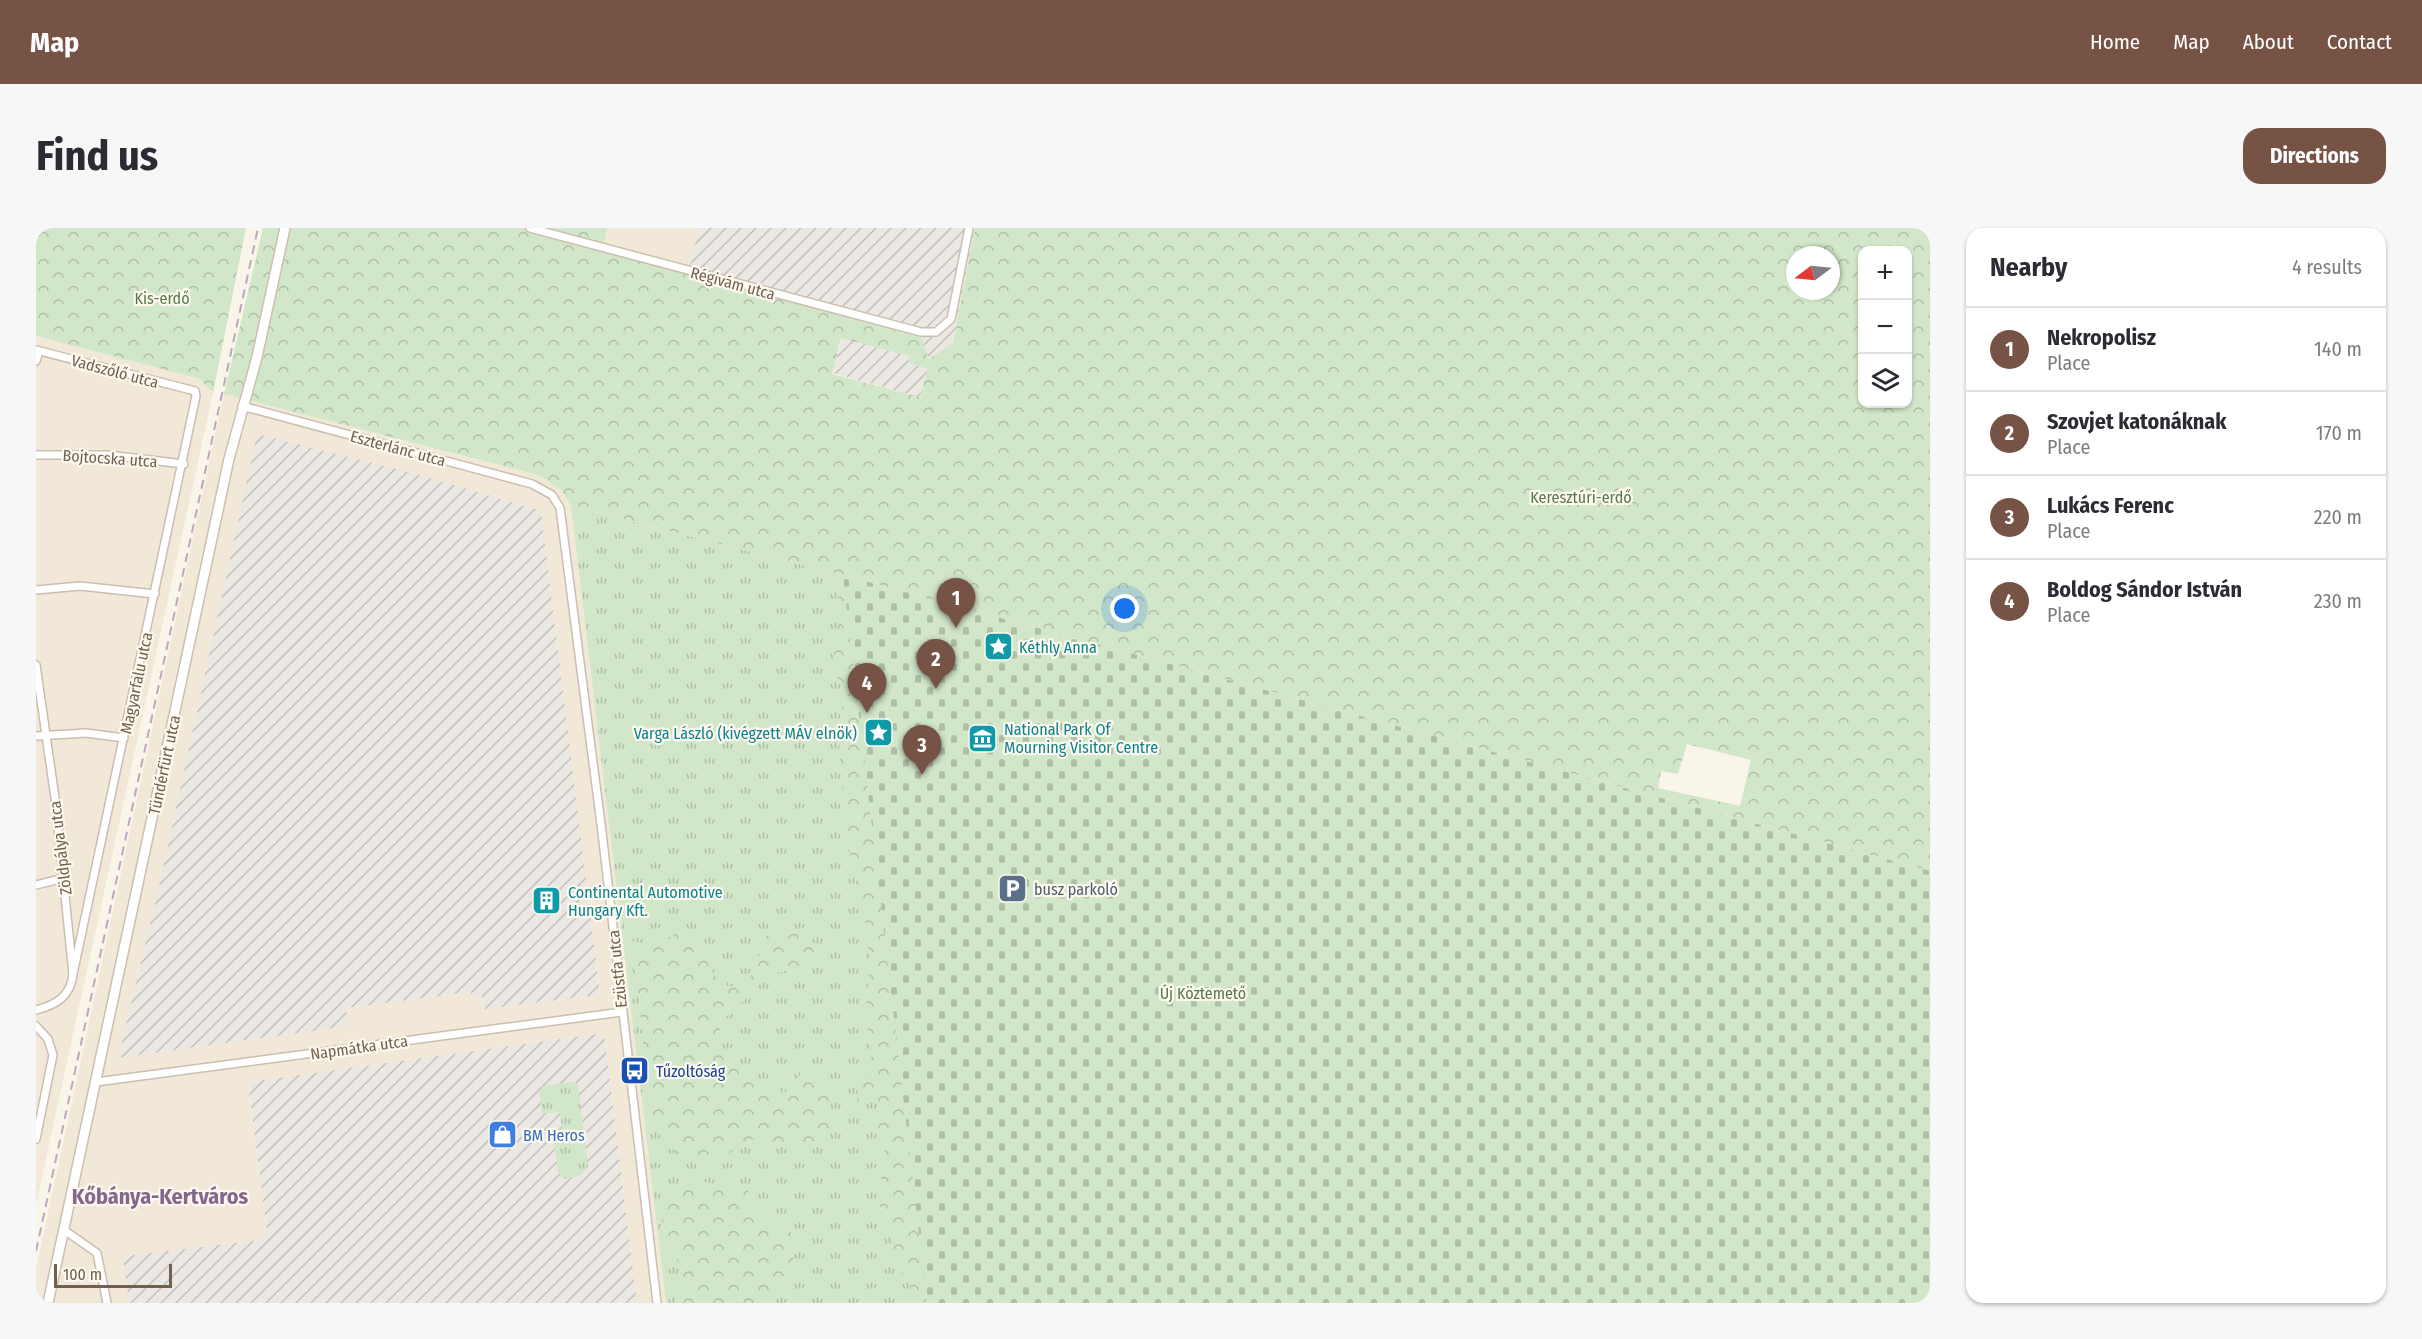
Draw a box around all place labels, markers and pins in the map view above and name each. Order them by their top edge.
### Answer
pin: 1 [936,578,976,628]
place icon: Kéthly Anna [982,631,1014,663]
place label: Kéthly Anna [1019,638,1097,657]
pin: 2 [916,640,956,689]
pin: 4 [848,664,886,713]
place icon: Varga László (kivégzett MÁV elnök) [862,717,894,749]
place label: National Park Of Mourning Visitor Centre [1004,720,1158,757]
museum icon: National Park Of Mourning Visitor Centre [967,722,999,754]
place label: Varga László (kivégzett MÁV elnök) [634,724,857,743]
pin: 3 [902,726,942,775]
parking icon: busz parkoló [997,873,1029,905]
place label: busz parkoló [1034,880,1118,899]
place label: Continental Automotive Hungary Kft. [568,883,723,920]
building icon: Continental Automotive Hungary Kft. [531,885,563,917]
bus stop icon: Tűzoltóság [619,1055,651,1087]
place label: Tűzoltóság [656,1062,726,1081]
shop icon: BM Heros [486,1119,518,1151]
place label: BM Heros [523,1126,585,1145]

